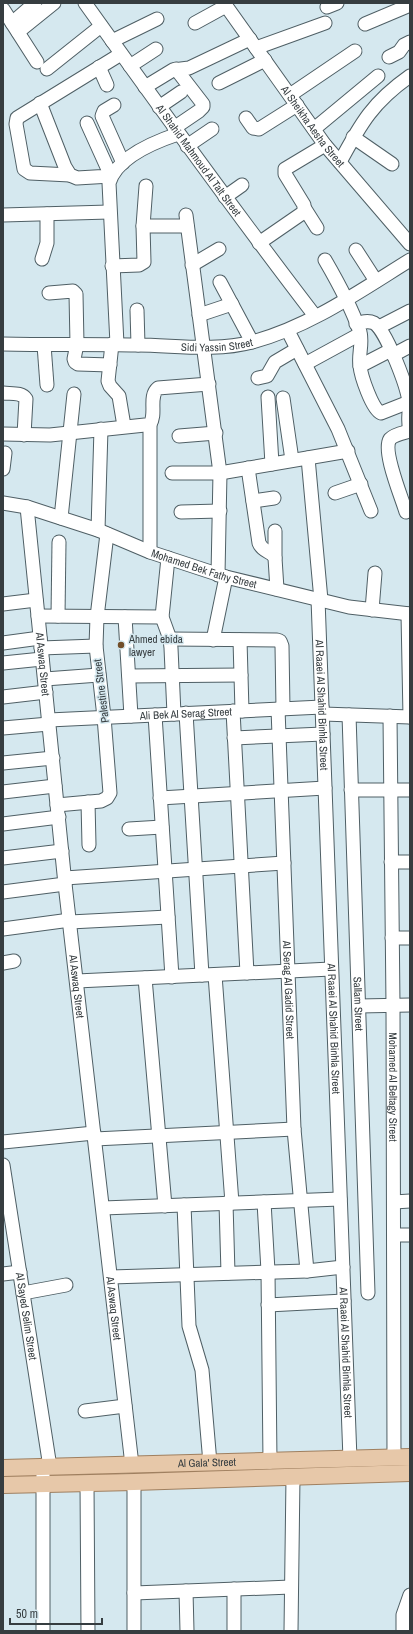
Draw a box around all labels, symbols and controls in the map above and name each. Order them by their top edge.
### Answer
street label: Al Sheikha Aesha Street [277,82,348,170]
street label: Al Shahid Mahmoud Al Talt Street [152,101,245,219]
street label: Sidi Yassin Street [181,335,255,354]
street label: Mohamed Bek Fathy Street [149,546,259,591]
street label: Al Aswaq Street [33,631,53,697]
place label: Ahmed ebida lawyer [128,632,183,659]
street label: Al Raaei Al Shahid Binhla Street [312,638,331,771]
marker: Ahmed ebida lawyer [116,640,126,650]
street label: Palestine Street [90,658,112,724]
street label: Ali Bek Al Serag Street [139,704,233,723]
street label: Al Serag Al Gadid Street [280,939,298,1040]
street label: Al Aswaq Street [66,953,87,1019]
street label: Al Raaei Al Shahid Binhla Street [325,962,343,1095]
street label: Sallam Street [351,976,366,1032]
street label: Mohamed Al Beltagy Street [386,1032,400,1142]
street label: Al Sayed Selim Street [13,1270,40,1361]
street label: Al Aswaq Street [103,1275,125,1341]
street label: Al Raaei Al Shahid Binhla Street [337,1286,355,1419]
street label: Al Gala' Street [177,1455,237,1470]
scale bar [10,1600,102,1626]
text: 50 m [16,1606,38,1622]

